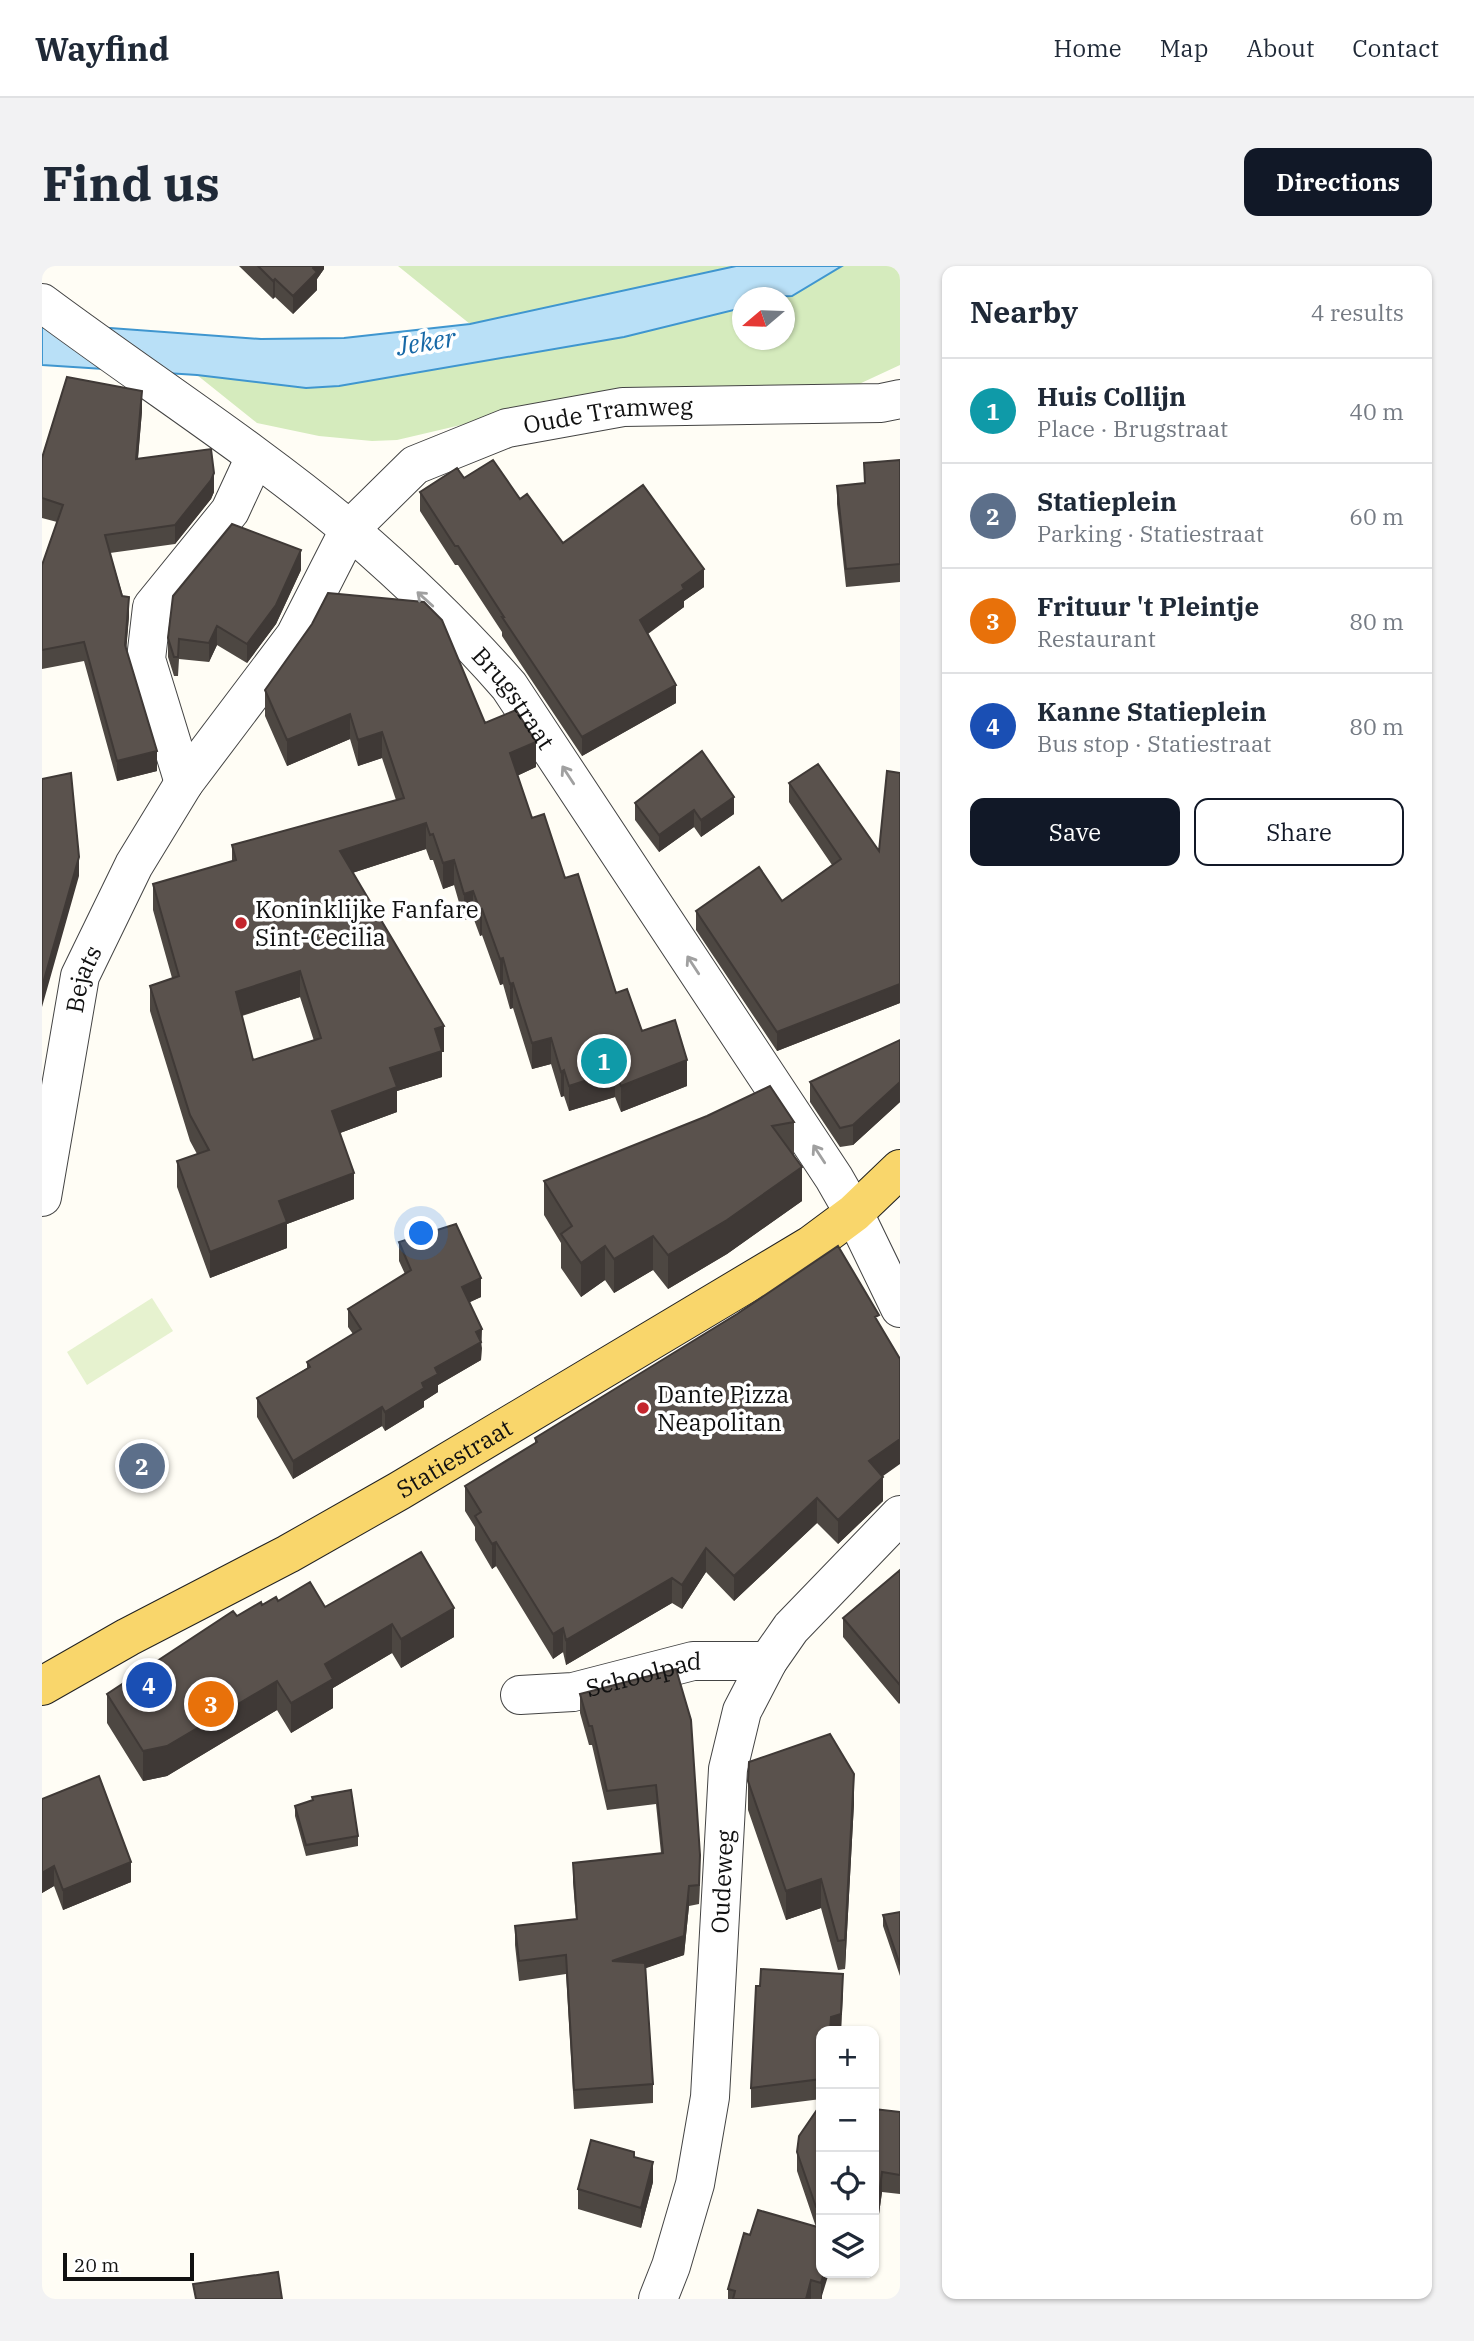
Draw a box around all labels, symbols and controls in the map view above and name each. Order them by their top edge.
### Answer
text: Wayfind [35,27,169,70]
text: Home [1054,32,1122,64]
text: Map [1160,32,1208,64]
text: About [1246,32,1314,64]
text: Contact [1352,32,1439,64]
button: Directions [1244,148,1432,216]
text: Find us [42,151,220,214]
north arrow [732,287,795,350]
text: Nearby [970,292,1078,331]
text: 4 results [1311,297,1404,327]
water label: Jeker [393,319,459,363]
text: Huis Collijn [1037,379,1186,413]
street label: Oude Tramweg [521,390,693,441]
text: 1 [986,396,1000,426]
text: 40 m [1349,396,1404,426]
text: Place · Brugstraat [1037,413,1228,443]
text: Statieplein [1037,484,1177,518]
text: 2 [986,501,1000,531]
text: 60 m [1349,501,1404,531]
text: Parking · Statiestraat [1037,518,1264,548]
text: Frituur 't Pleintje [1037,589,1259,623]
one-way arrow [417,591,434,608]
text: 3 [986,606,1000,636]
text: 80 m [1349,606,1404,636]
text: Restaurant [1037,623,1156,653]
street label: Brugstraat [465,640,562,755]
text: Kanne Statieplein [1037,694,1267,728]
text: 4 [986,711,1000,741]
text: 80 m [1349,711,1404,741]
text: Bus stop · Statiestraat [1037,728,1271,758]
one-way arrow [561,766,575,785]
button: Save [970,798,1180,866]
button: Share [1194,798,1404,866]
place label: Koninklijke Fanfare Sint-Cecilia [255,893,479,953]
marker: Koninklijke Fanfare Sint-Cecilia [233,915,249,931]
street label: Bejats [58,940,109,1015]
one-way arrow [686,955,700,975]
pin: 1 [581,1035,627,1087]
one-way arrow [811,1145,825,1165]
your location [404,1216,438,1250]
place label: Dante Pizza Neapolitan [657,1378,789,1438]
marker: Dante Pizza Neapolitan [635,1400,651,1416]
street label: Statiestraat [390,1411,518,1505]
pin: 2 [119,1440,165,1492]
street label: Schoolpad [582,1645,701,1704]
pin: 4 [126,1659,172,1711]
pin: 3 [188,1678,234,1730]
street label: Oudeweg [703,1829,741,1934]
map controls [816,2026,879,2278]
button: + [816,2026,879,2089]
button: − [816,2089,879,2152]
button: locate [816,2152,879,2215]
button: layers [816,2215,879,2278]
scale bar [63,2250,194,2282]
text: 20 m [74,2253,119,2277]

